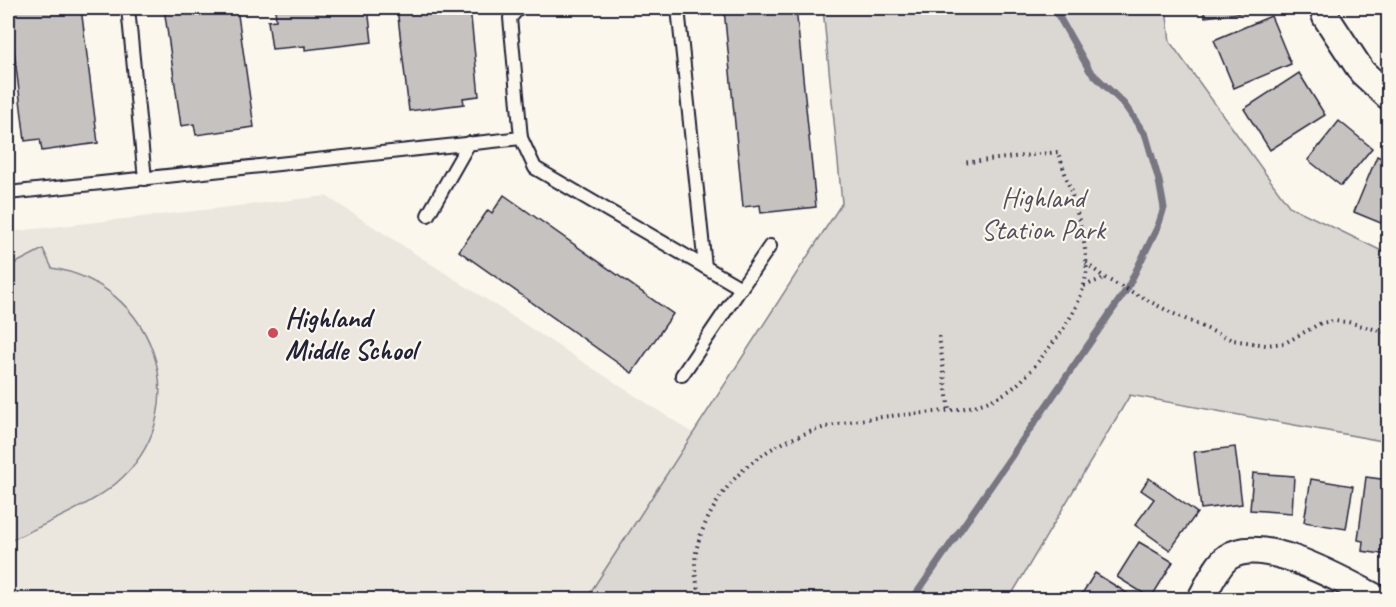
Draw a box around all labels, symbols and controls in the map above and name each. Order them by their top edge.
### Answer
park label: Highland Station Park [981,180,1107,247]
place label: Highland Middle School [285,300,422,367]
marker: Highland Middle School [266,326,280,340]

